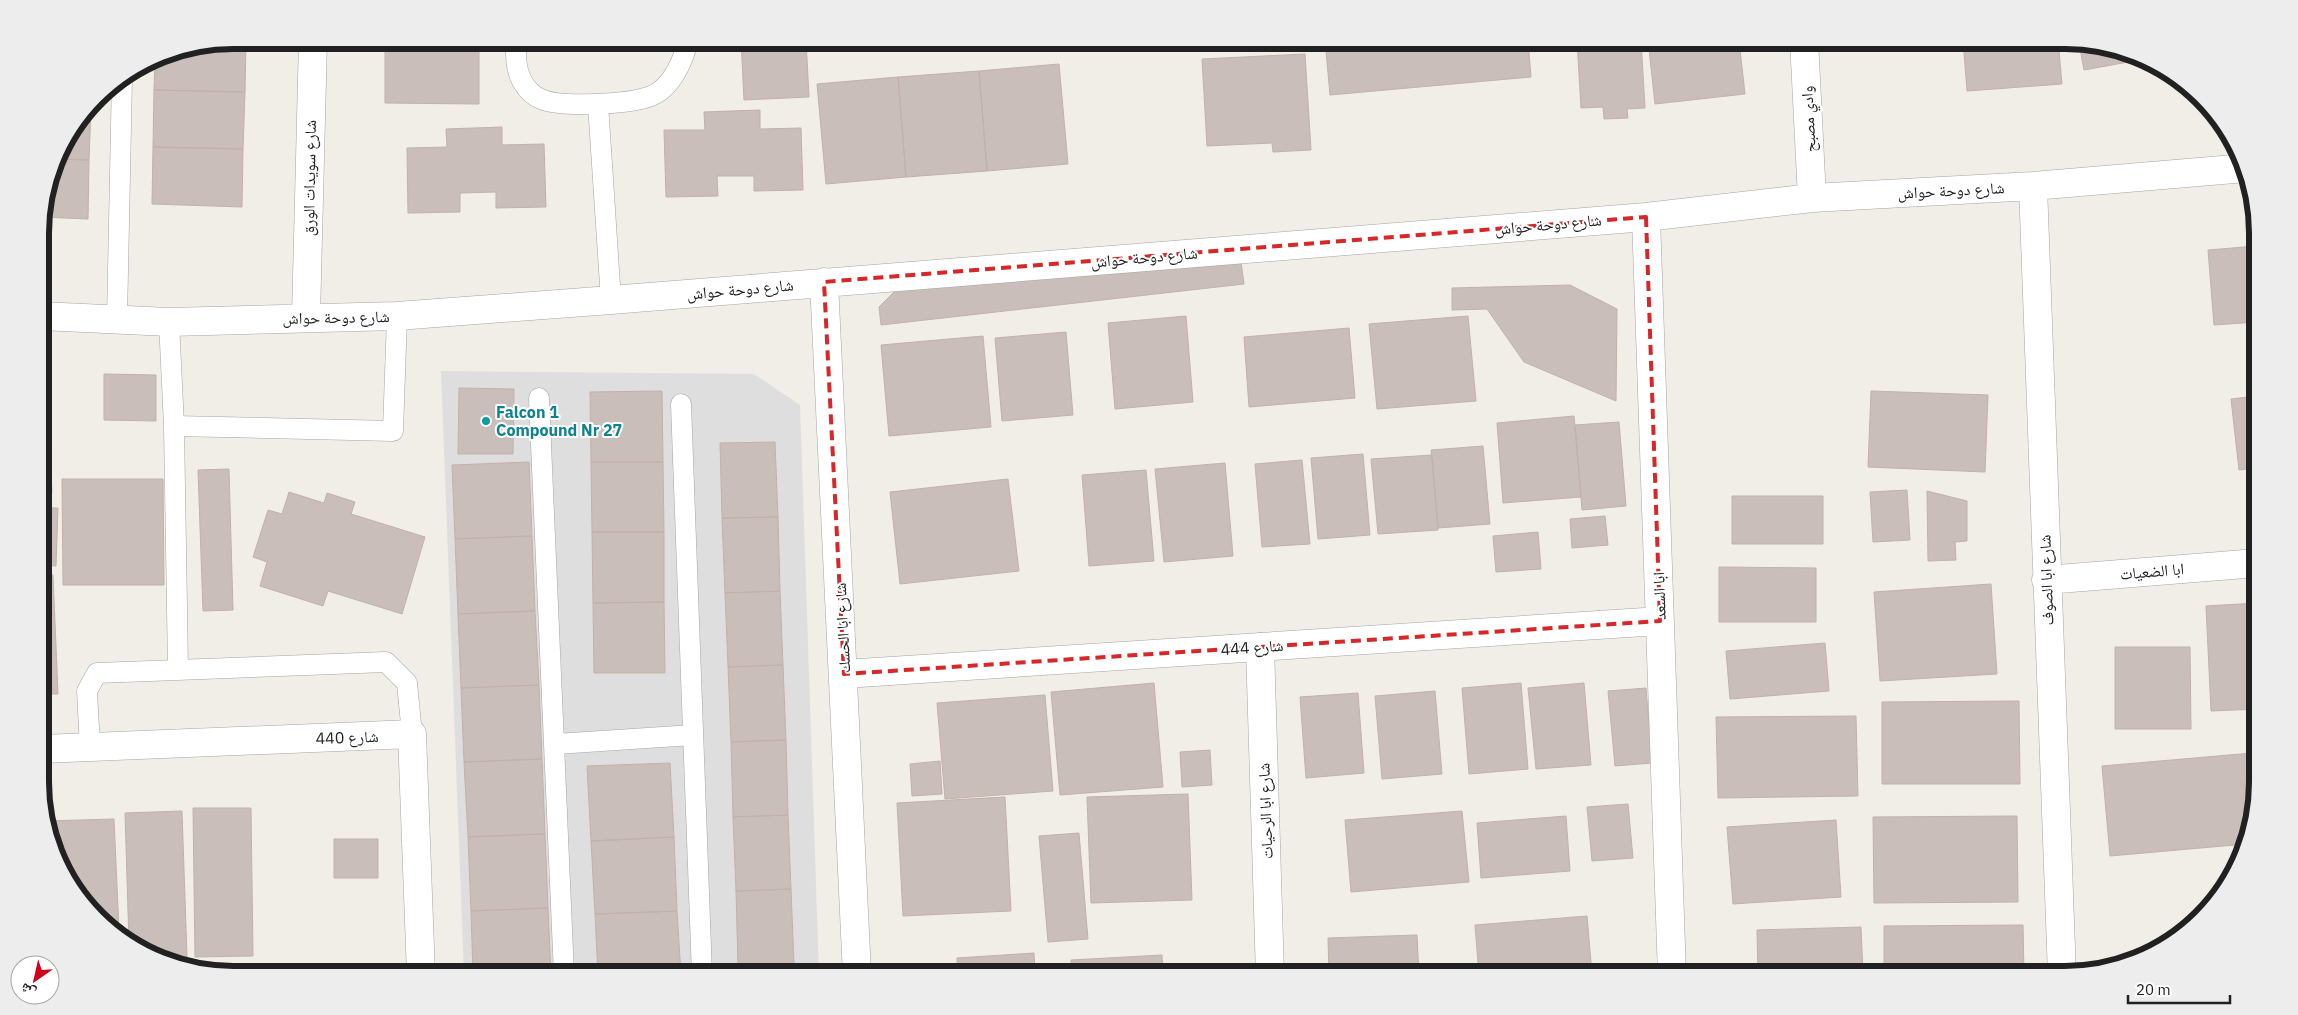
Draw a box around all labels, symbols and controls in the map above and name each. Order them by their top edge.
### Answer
street label: وادي مصبح [1796,85,1823,153]
street label: شارع سويدات الورق [298,120,321,236]
street label: شارع دوحة حواش [1897,177,2005,204]
street label: شارع دوحة حواش [1494,209,1602,240]
street label: شارع دوحة حواش [1090,242,1198,273]
street label: شارع دوحة حواش [686,274,794,305]
street label: شارع دوحة حواش [282,306,390,329]
place label: Falcon 1 Compound Nr 27 [496,402,622,440]
marker: Falcon 1 Compound Nr 27 [480,415,492,427]
street label: شارع ابا الصوف [2034,534,2059,626]
street label: ابا الضعيات [2119,558,2185,584]
street label: ابا السعد [1648,572,1670,620]
street label: شارع ابا الحسك [830,582,855,674]
street label: شارع 444 [1220,635,1284,660]
street label: شارع 440 [315,726,379,749]
street label: شارع ابا الرحيات [1253,763,1278,859]
north arrow [10,955,60,1005]
scale bar [2128,972,2230,1004]
text: ش [16,979,39,1002]
text: 20 m [2136,980,2171,999]

